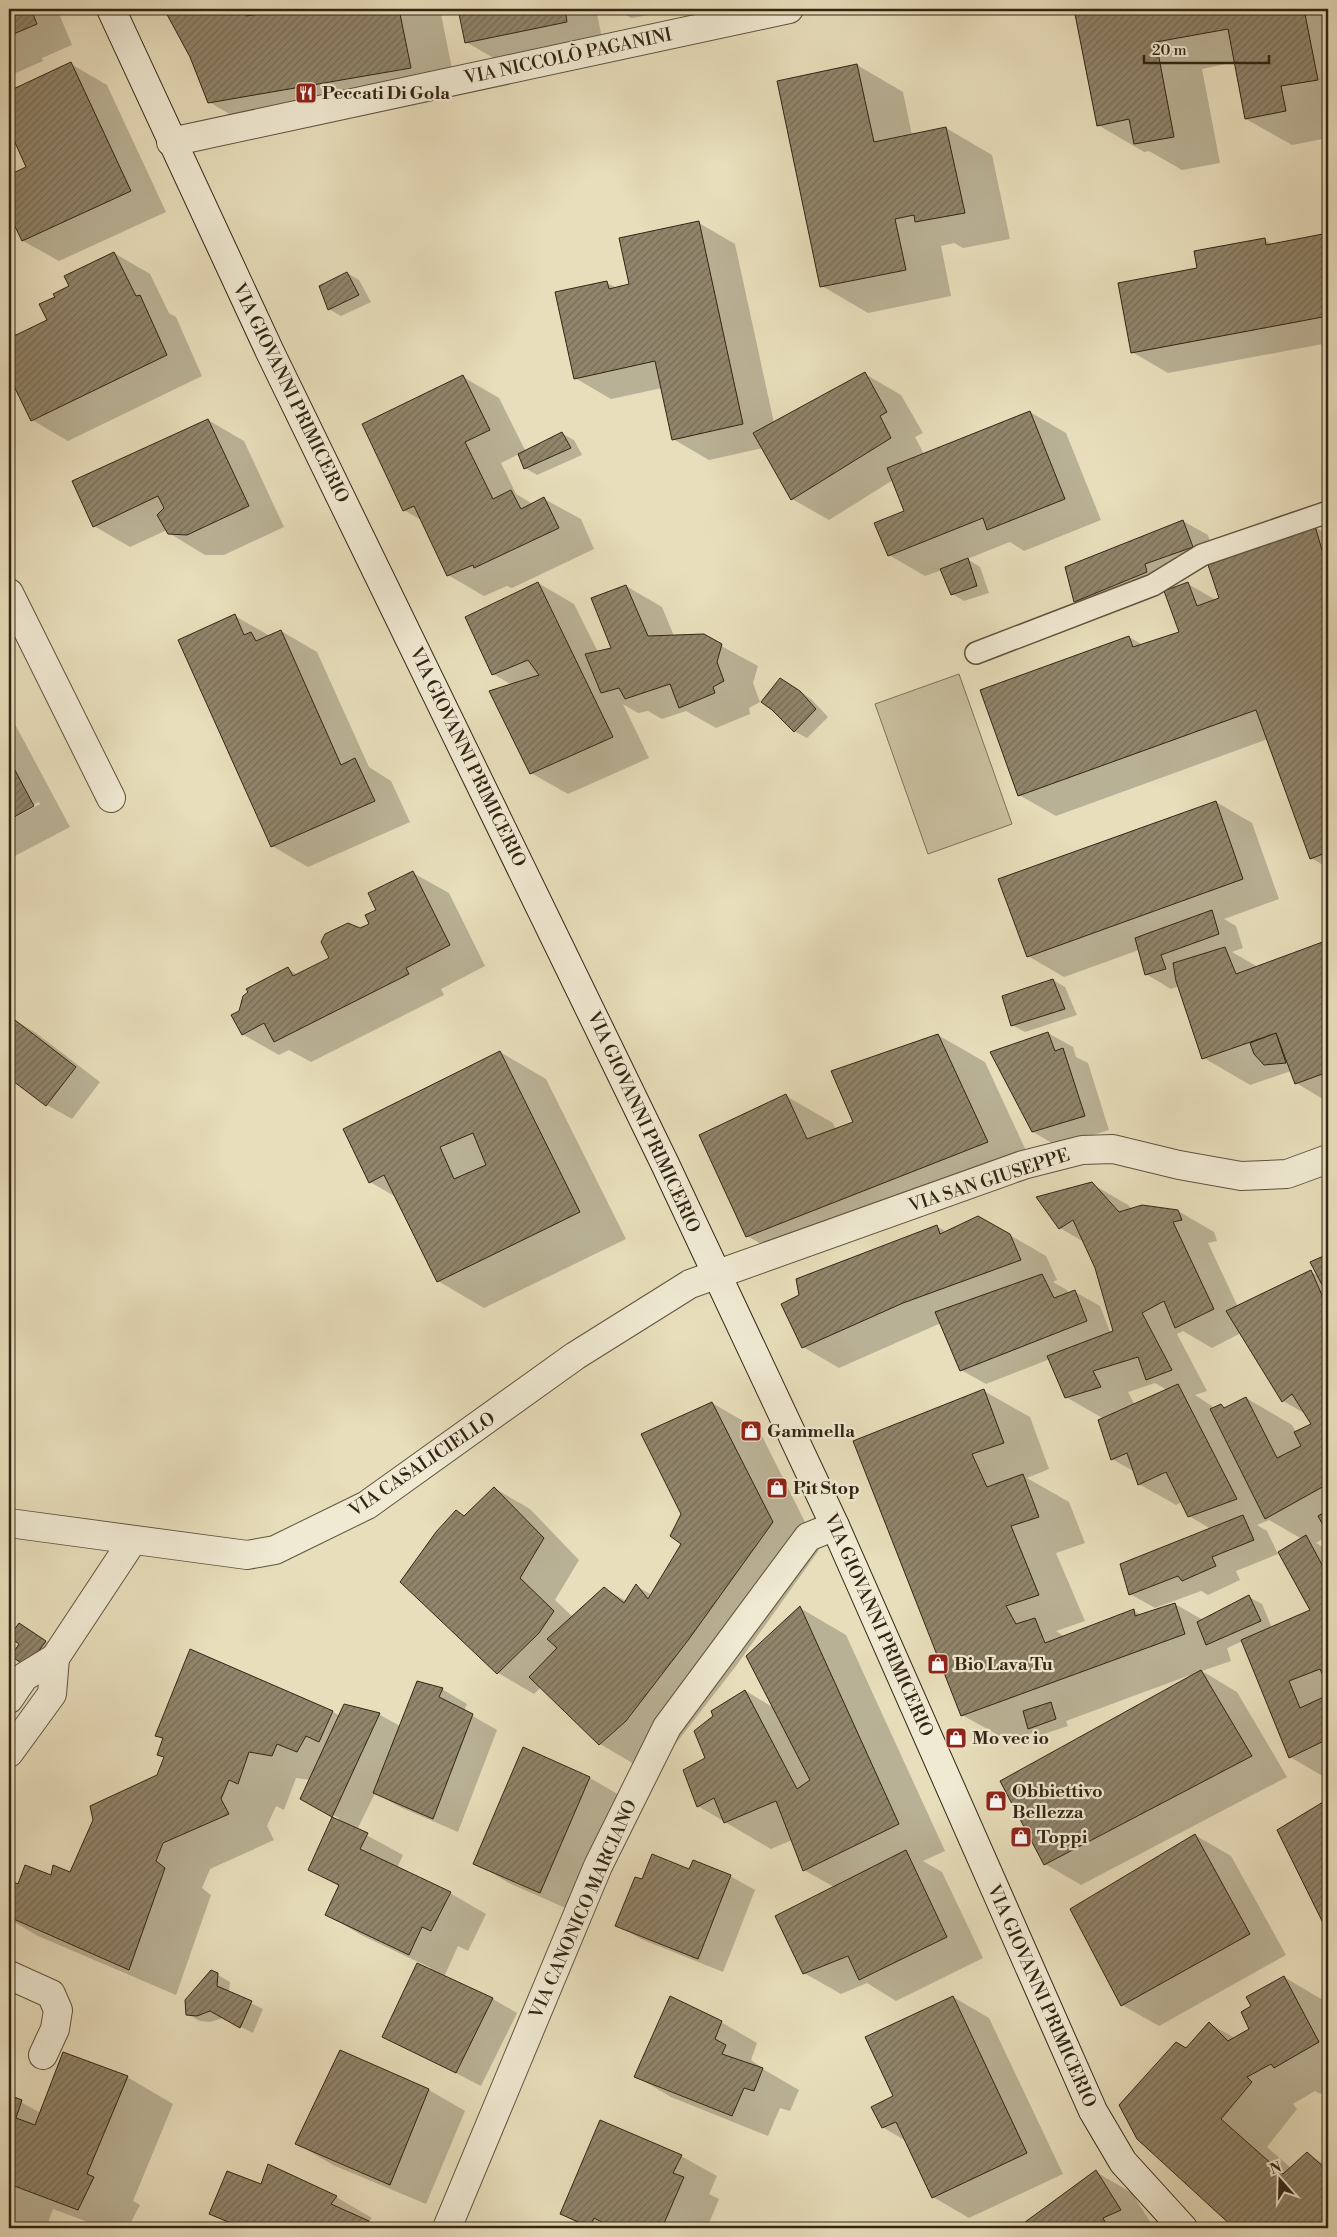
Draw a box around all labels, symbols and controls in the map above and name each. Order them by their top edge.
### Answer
street label: VIA NICCOLÒ PAGANINI [461,23,674,90]
scale bar [1144,32,1270,64]
text: 20 m [1152,41,1187,60]
restaurant icon: Peccati Di Gola [294,81,318,105]
place label: Peccati Di Gola [322,82,450,105]
street label: VIA GIOVANNI PRIMICERIO [227,279,354,507]
street label: VIA GIOVANNI PRIMICERIO [404,643,531,871]
street label: VIA GIOVANNI PRIMICERIO [582,1007,705,1237]
street label: VIA SAN GIUSEPPE [905,1144,1073,1218]
street label: VIA CASALICIELLO [344,1407,500,1522]
shop icon: Gammella [739,1419,763,1443]
place label: Gammella [767,1420,855,1443]
shop icon: Pit Stop [765,1476,789,1500]
place label: Pit Stop [793,1477,860,1500]
street label: VIA GIOVANNI PRIMICERIO [818,1509,938,1740]
shop icon: Bio Lava Tu [926,1652,950,1676]
place label: Bio Lava Tu [954,1653,1053,1676]
shop icon: Mo vec io [944,1726,968,1750]
place label: Mo vec io [972,1727,1049,1750]
place label: Obbiettivo Bellezza [1012,1780,1103,1824]
shop icon: Obbiettivo Bellezza [984,1789,1008,1813]
street label: VIA CANONICO MARCIANO [524,1796,642,2023]
shop icon: Toppi [1009,1825,1033,1849]
place label: Toppi [1037,1826,1088,1849]
street label: VIA GIOVANNI PRIMICERIO [981,1880,1101,2111]
north arrow [1254,2154,1304,2204]
text: N [1268,2158,1284,2179]

